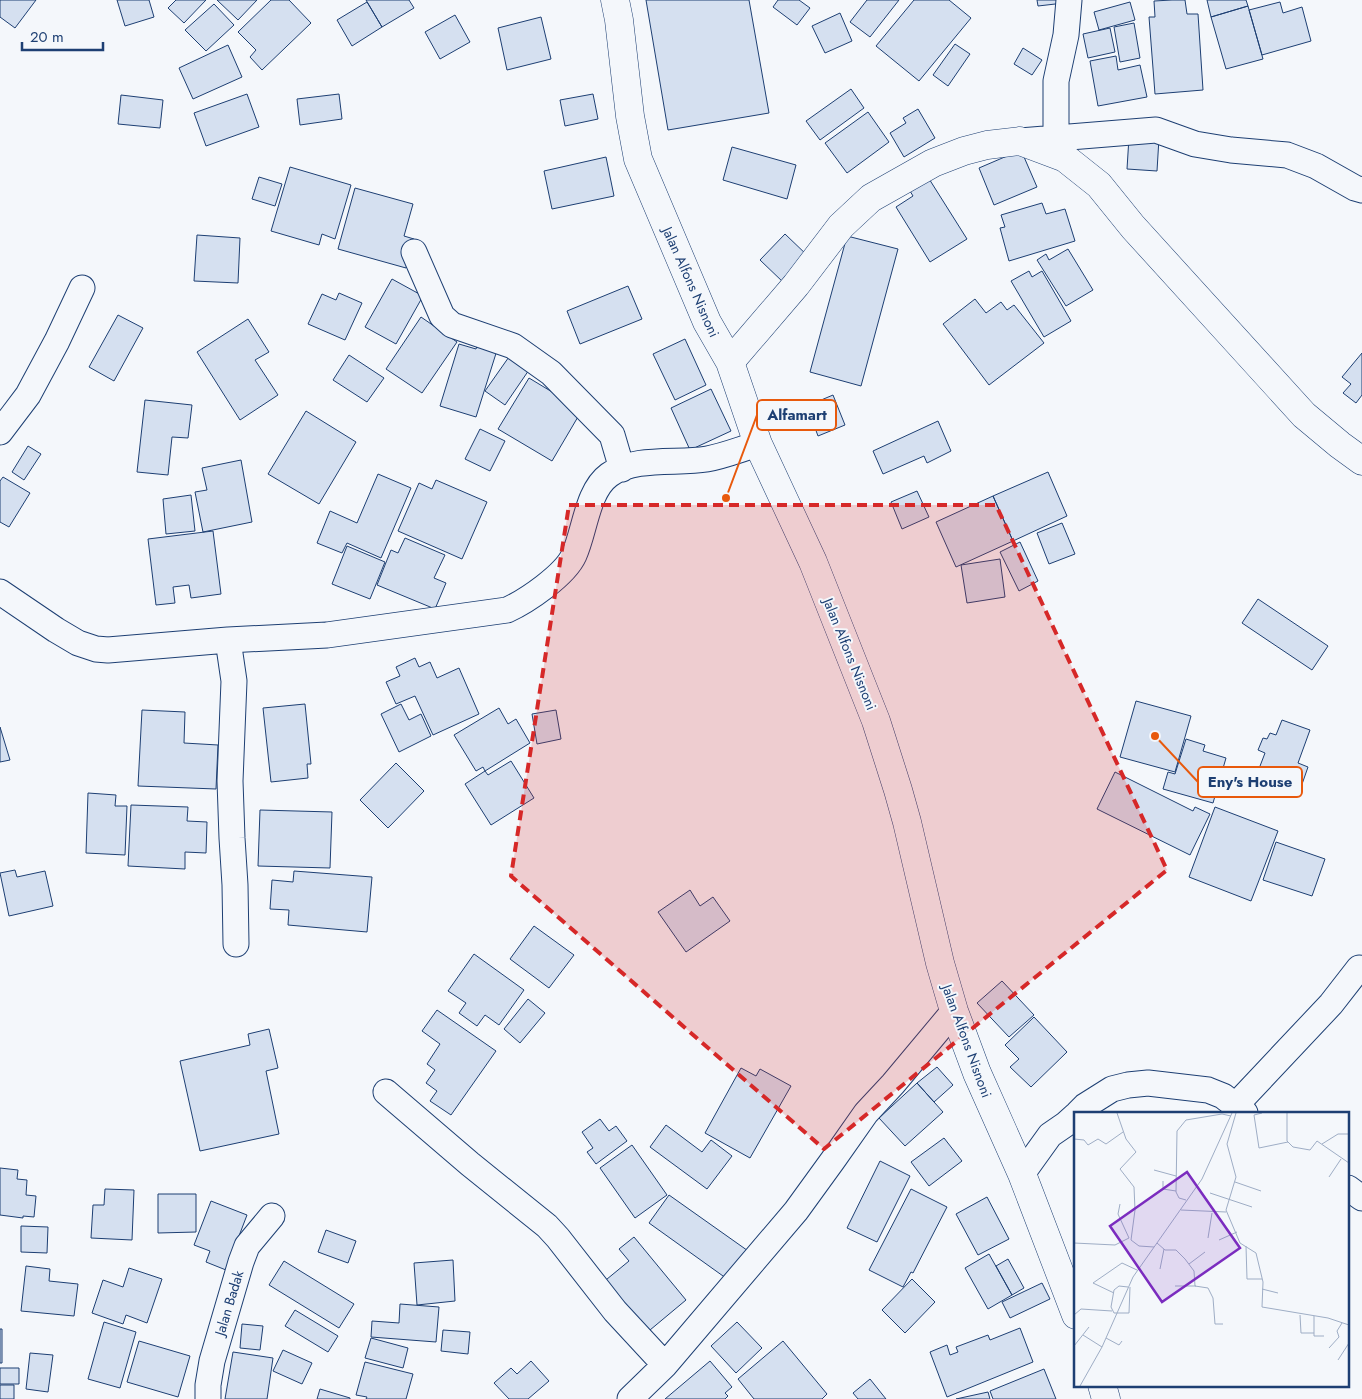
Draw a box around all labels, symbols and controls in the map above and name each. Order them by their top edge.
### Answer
scale bar [22,20,104,52]
text: 20 m [30,26,64,48]
street label: Jalan Alfons Nisnoni [657,222,724,340]
callout: Alfamart [757,400,836,430]
text: Alfamart [766,404,827,426]
street label: Jalan Alfons Nisnoni [818,593,882,713]
callout: Eny's House [1198,767,1302,797]
text: Eny's House [1208,771,1293,793]
street label: Jalan Alfons Nisnoni [937,980,997,1100]
inset map [1074,1112,1350,1386]
street label: Jalan Badak [209,1267,249,1340]

